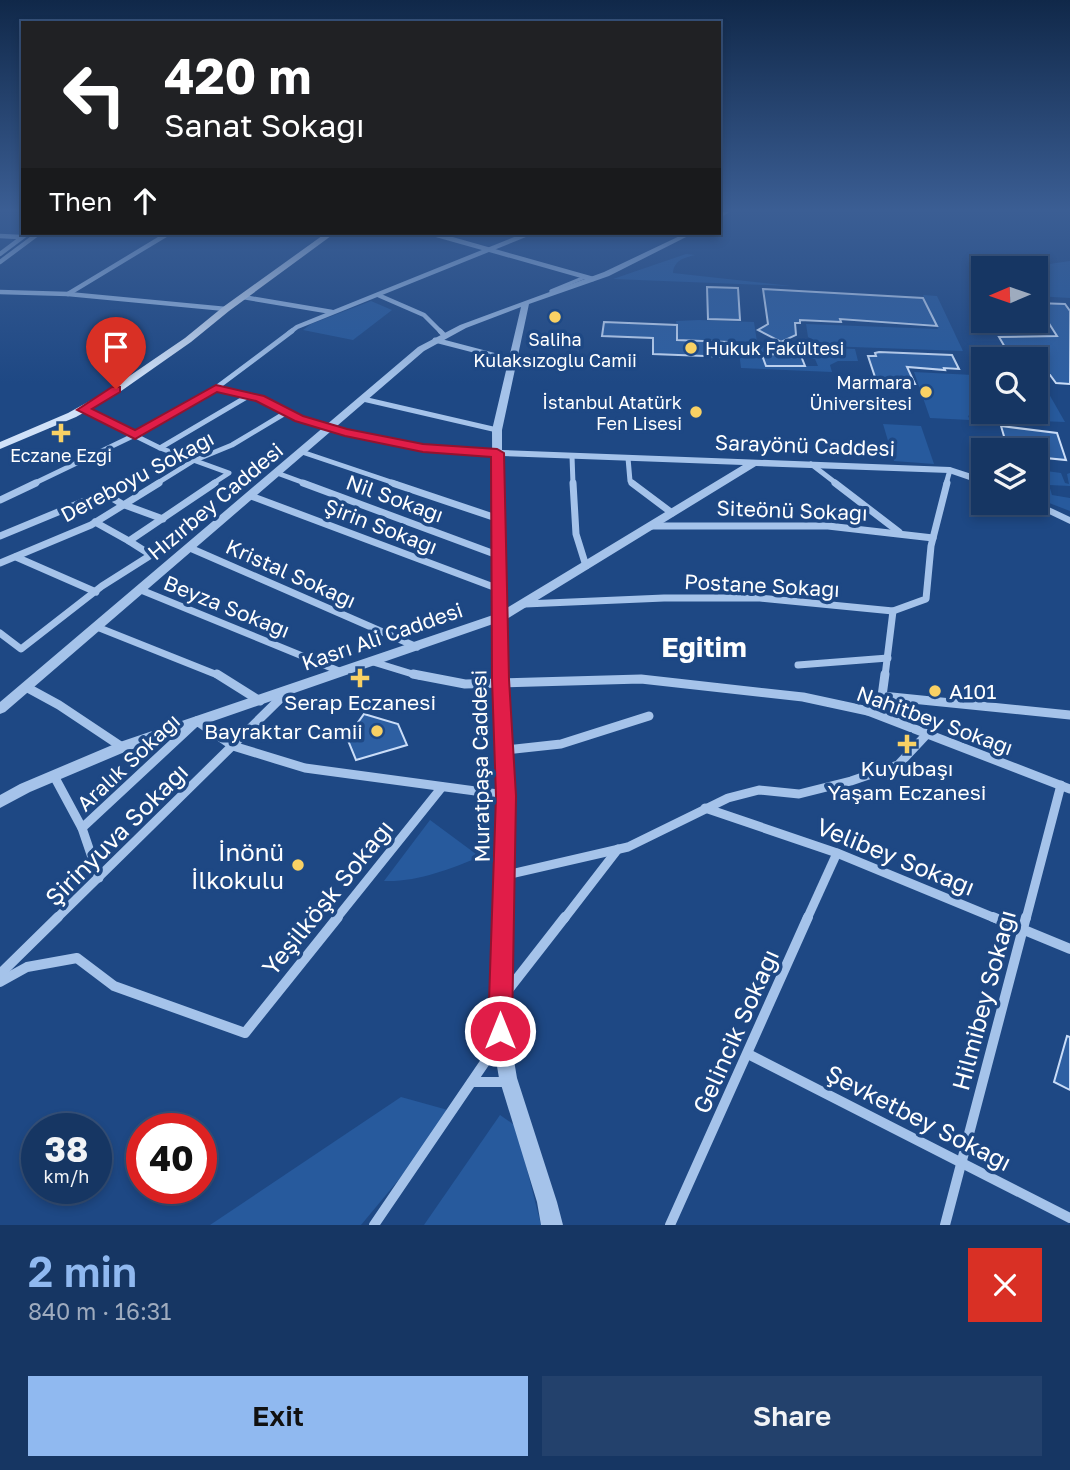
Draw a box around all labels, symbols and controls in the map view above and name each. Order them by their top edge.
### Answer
text: 420 m [164,46,312,105]
icon: left [49,49,140,140]
text: Sanat Sokağı [164,106,365,144]
icon: ahead [126,182,164,220]
text: Then [49,186,112,217]
north arrow [971,256,1048,332]
map controls [971,256,1048,515]
marker: Saliha Kulaksızoğlu Camii [547,309,563,325]
pin [86,317,146,389]
icon: arrive [97,328,135,366]
place label: Saliha Kulaksızoğlu Camii [473,328,637,371]
place label: Hukuk Fakültesi [705,337,844,359]
marker: Hukuk Fakültesi [683,340,699,356]
button: search [971,347,1048,424]
place label: Marmara Üniversitesi [809,371,912,414]
marker: Marmara Üniversitesi [918,384,934,400]
place label: İstanbul Atatürk Fen Lisesi [542,391,682,434]
marker: İstanbul Atatürk Fen Lisesi [688,404,704,420]
marker: Eczane Ezgi [53,425,69,441]
street label: Dereboyu Sokağı [56,425,218,527]
street label: Sarayönü Caddesi [714,429,896,461]
street label: Hızırbey Caddesi [142,437,288,565]
button: layers [971,438,1048,515]
place label: Eczane Ezgi [10,444,112,466]
street label: Nil Sokağı [343,468,447,528]
street label: Şirin Sokağı [321,493,441,559]
street label: Siteönü Sokağı [716,494,868,526]
street label: Kristal Sokağı [222,533,360,613]
street label: Postane Sokağı [683,568,841,602]
street label: Beyza Sokağı [160,569,294,643]
street label: Kasrı Ali Caddesi [298,596,466,676]
district label: Eğitim [661,630,747,663]
street label: Muratpaşa Caddesi [465,669,495,863]
marker: Serap Eczanesi [352,670,368,686]
place label: A101 [949,678,996,704]
street label: Nahitbey Sokağı [853,680,1017,760]
marker: A101 [927,683,943,699]
place label: Serap Eczanesi [284,689,436,715]
street label: Aralık Sokağı [71,708,185,816]
place label: Bayraktar Camii [204,718,363,744]
marker: Bayraktar Camii [369,723,385,739]
marker: Kuyubaşı Yaşam Eczanesi [899,736,915,752]
place label: Kuyubaşı Yaşam Eczanesi [828,755,986,805]
street label: Şirinyuva Sokağı [39,757,193,911]
street label: Velibey Sokağı [813,811,979,901]
street label: Yeşilköşk Sokağı [255,813,399,981]
place label: İnönü İlkokulu [191,837,284,894]
marker: İnönü İlkokulu [290,857,306,873]
street label: Hilmibey Sokağı [945,907,1021,1093]
street label: Gelincik Sokağı [686,944,784,1118]
position arrow [463,994,537,1068]
street label: Şevketbey Sokağı [821,1058,1017,1176]
speed limit sign: 40 [126,1113,217,1204]
text: 38 [45,1128,88,1170]
text: km/h [44,1165,89,1187]
text: 2 min [28,1246,137,1296]
button: close [968,1248,1042,1322]
text: 840 m · 16:31 [28,1297,171,1325]
button: Exit [28,1376,528,1456]
button: Share [542,1376,1042,1456]

